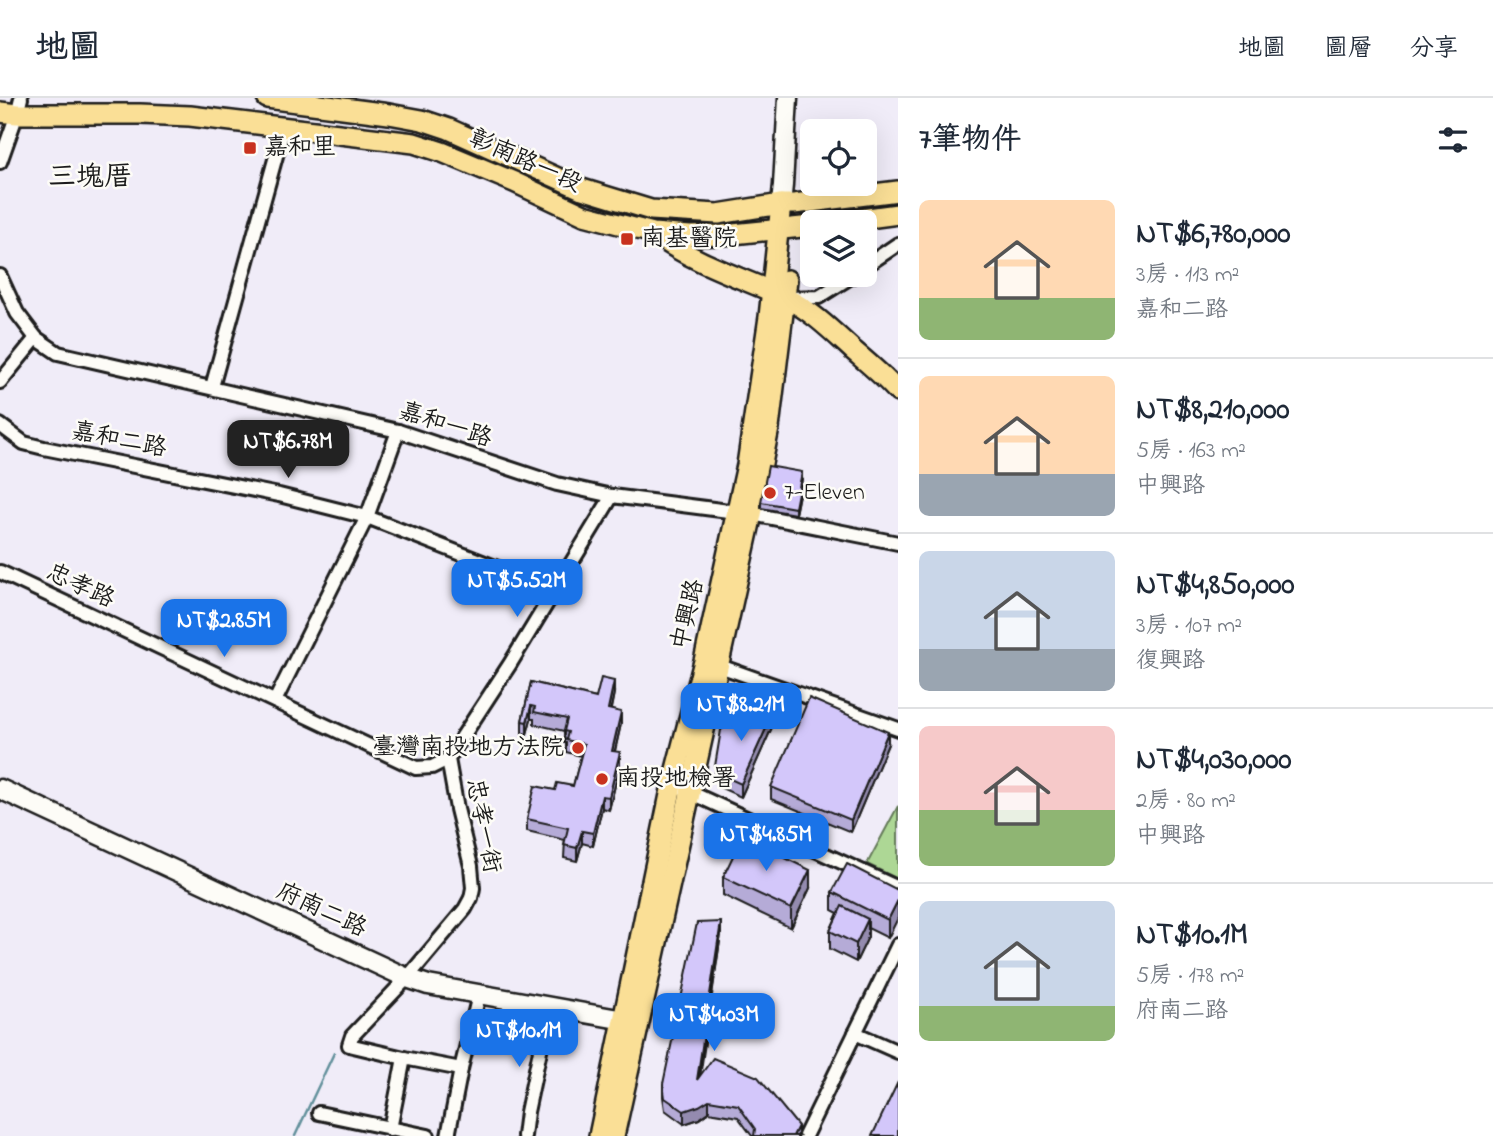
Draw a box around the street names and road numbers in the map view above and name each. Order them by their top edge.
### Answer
street label: 彰南路一段 [463,122,587,202]
street label: 嘉和一路 [394,395,496,457]
street label: 嘉和二路 [69,415,169,467]
street label: 忠孝路 [40,556,120,618]
street label: 中興路 [664,576,714,654]
street label: 忠孝一街 [456,776,508,876]
street label: 府南二路 [270,875,372,947]

